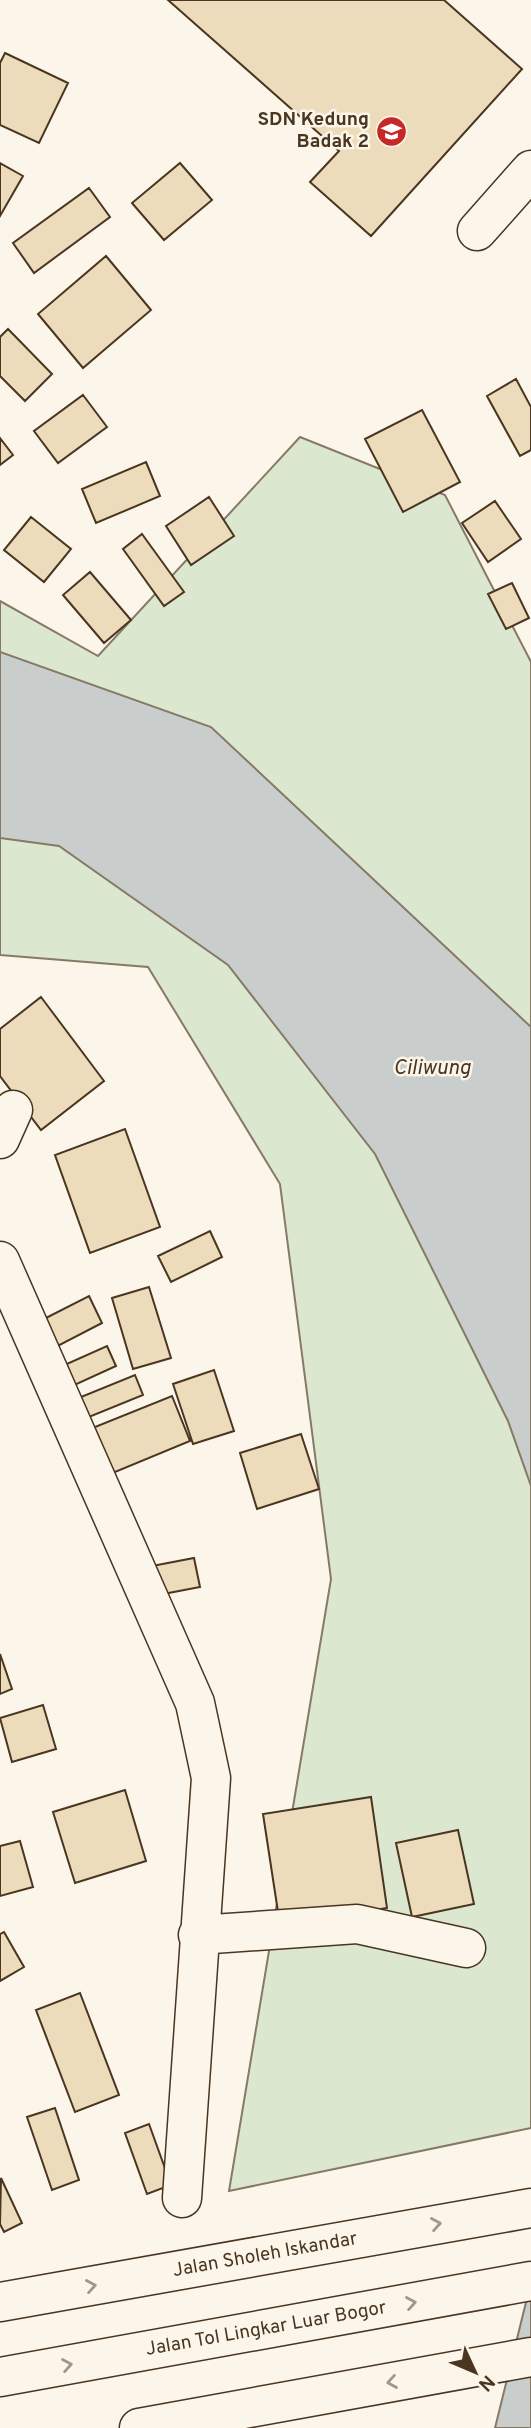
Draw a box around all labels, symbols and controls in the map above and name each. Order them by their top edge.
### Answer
place label: SDN Kedung Badak 2 [257,108,369,154]
school or university icon: SDN Kedung Badak 2 [375,114,409,148]
water label: Ciliwung [393,1055,471,1082]
one-way arrow [430,2218,442,2233]
street label: Jalan Sholeh Iskandar [171,2227,360,2283]
one-way arrow [85,2279,97,2294]
street label: Jalan Tol Lingkar Luar Bogor [144,2296,389,2362]
one-way arrow [405,2296,417,2311]
north arrow [440,2337,510,2407]
one-way arrow [61,2358,73,2373]
text: N [472,2369,499,2396]
one-way arrow [386,2374,398,2389]

